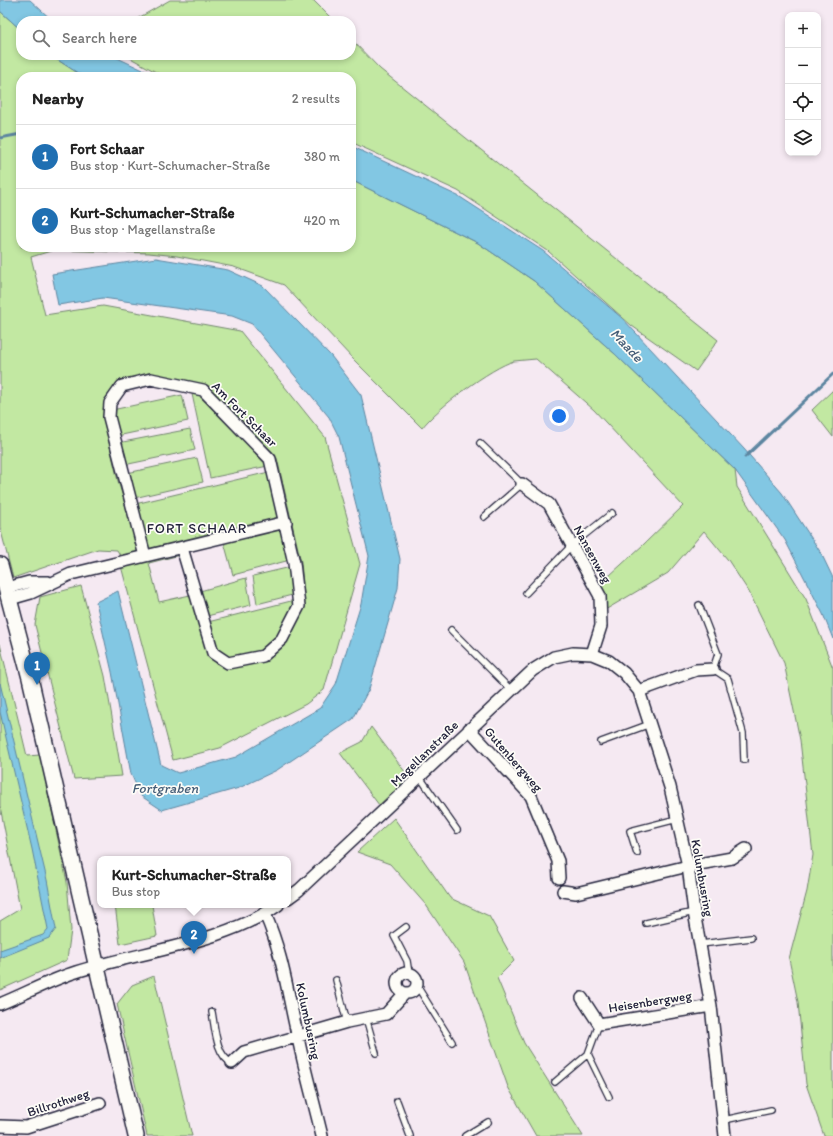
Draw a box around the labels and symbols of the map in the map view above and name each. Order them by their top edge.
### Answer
water label: Maade [607,325,647,367]
street label: Am Fort Schaar [209,379,281,451]
your location [549,406,569,426]
district label: FORT SCHAAR [147,520,247,537]
street label: Nansenweg [571,523,615,586]
pin: 1 [24,652,50,685]
street label: Magellanstraße [387,717,461,789]
street label: Gutenbergweg [481,724,546,795]
water label: Fortgraben [132,780,199,797]
street label: Kolumbusring [688,838,717,918]
pin: 2 [181,921,207,954]
street label: Kolumbusring [293,981,324,1061]
street label: Heisenbergweg [607,987,693,1015]
street label: Billrothweg [25,1085,91,1120]

